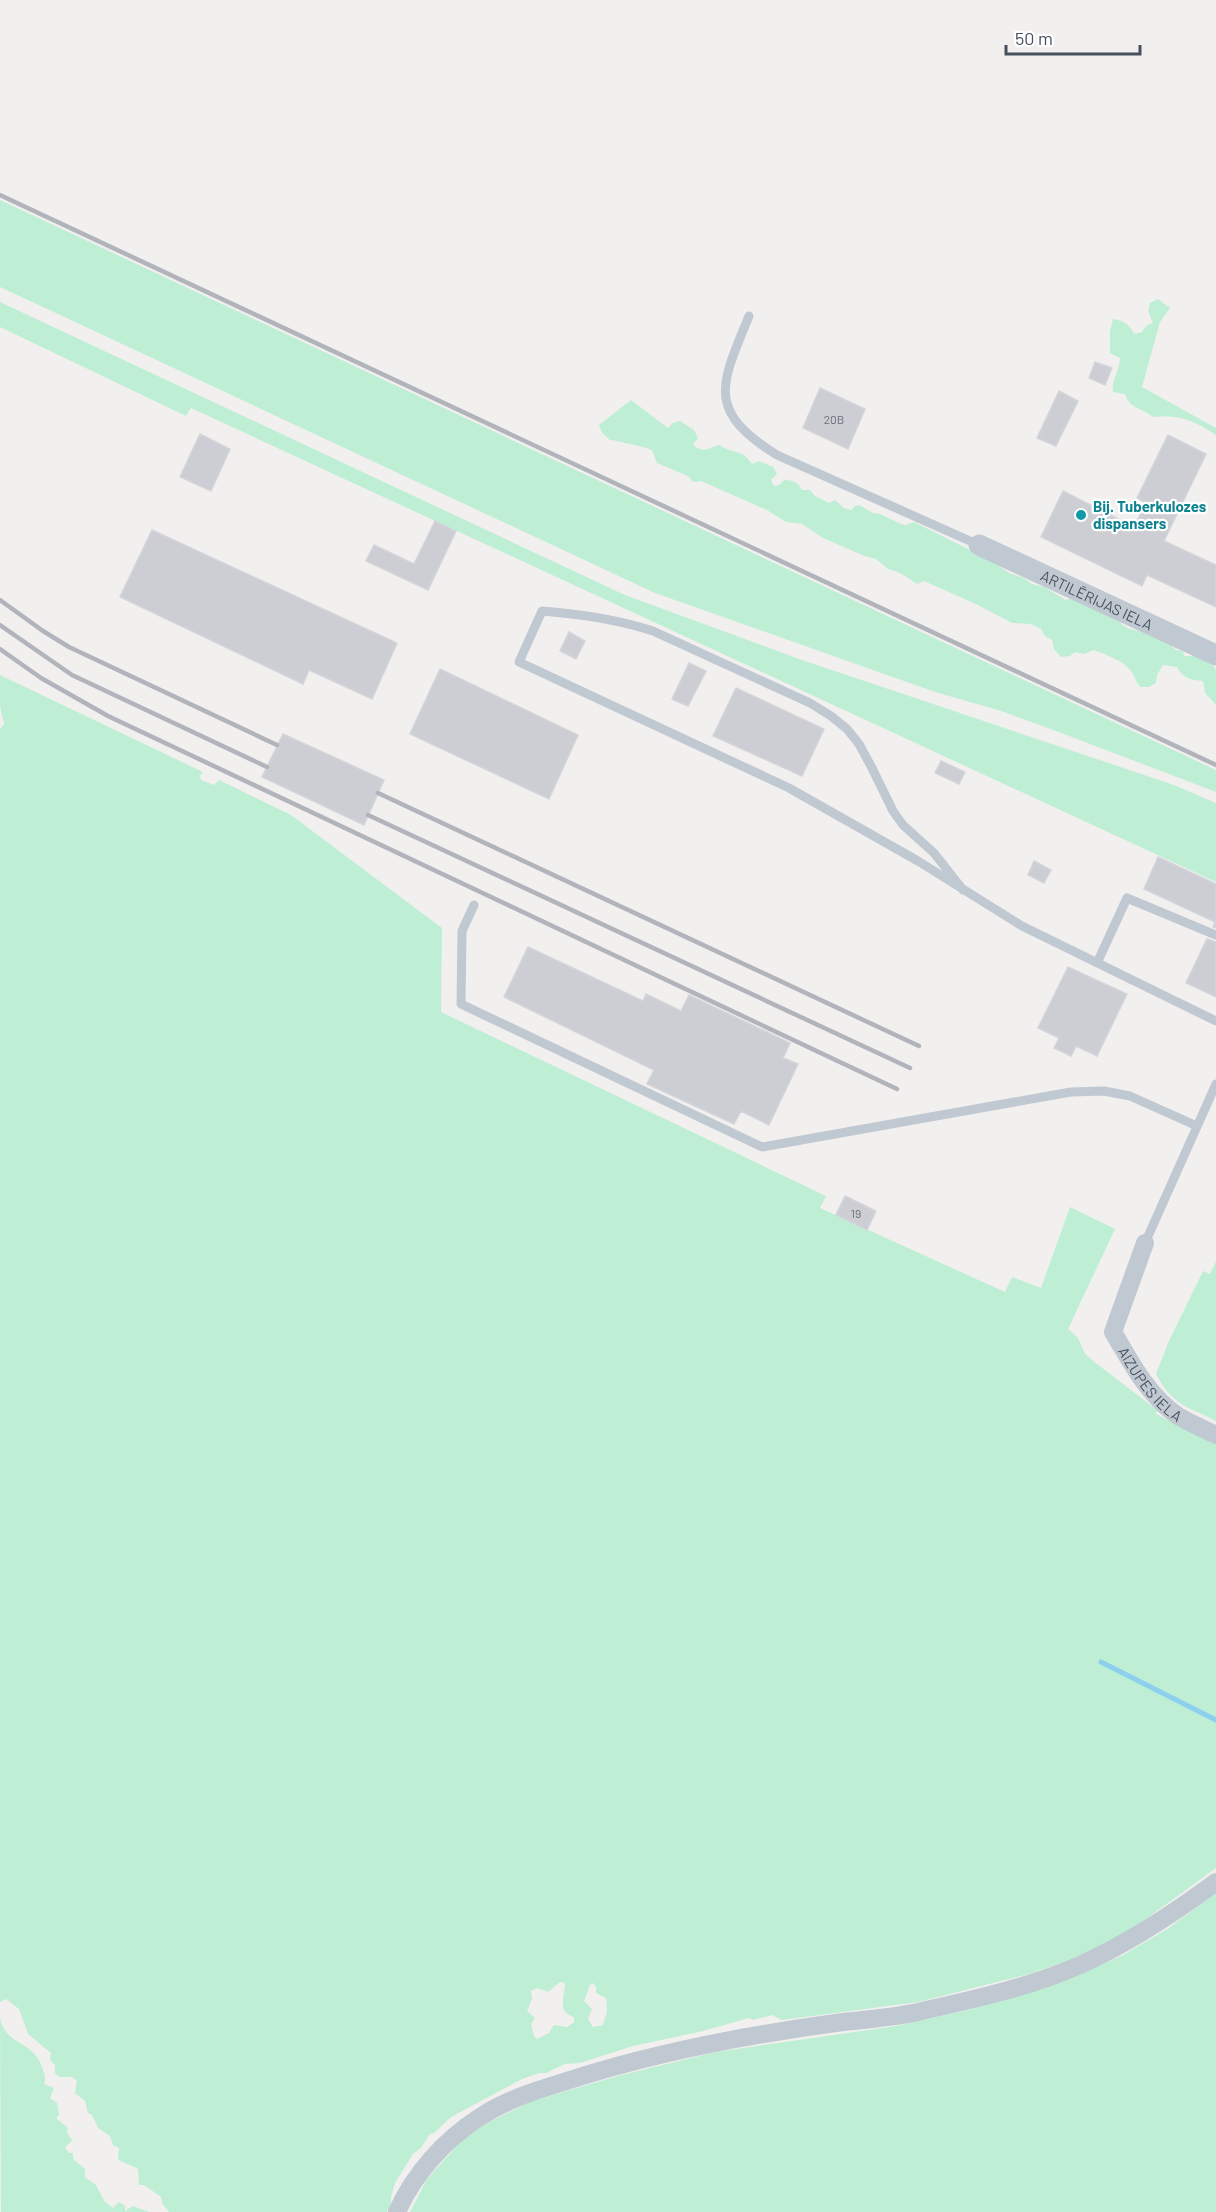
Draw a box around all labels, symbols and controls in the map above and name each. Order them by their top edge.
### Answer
scale bar [1006,18,1140,56]
text: 50 m [1015,27,1053,49]
house number: 20B [824,412,844,426]
place label: Bij. Tuberkulozes dispansers [1093,497,1207,532]
marker: Bij. Tuberkulozes dispansers [1074,508,1088,522]
street label: ARTILĒRIJAS IELA [1038,566,1156,634]
house number: 19 [851,1206,861,1220]
street label: AIZUPES IELA [1115,1343,1186,1425]

